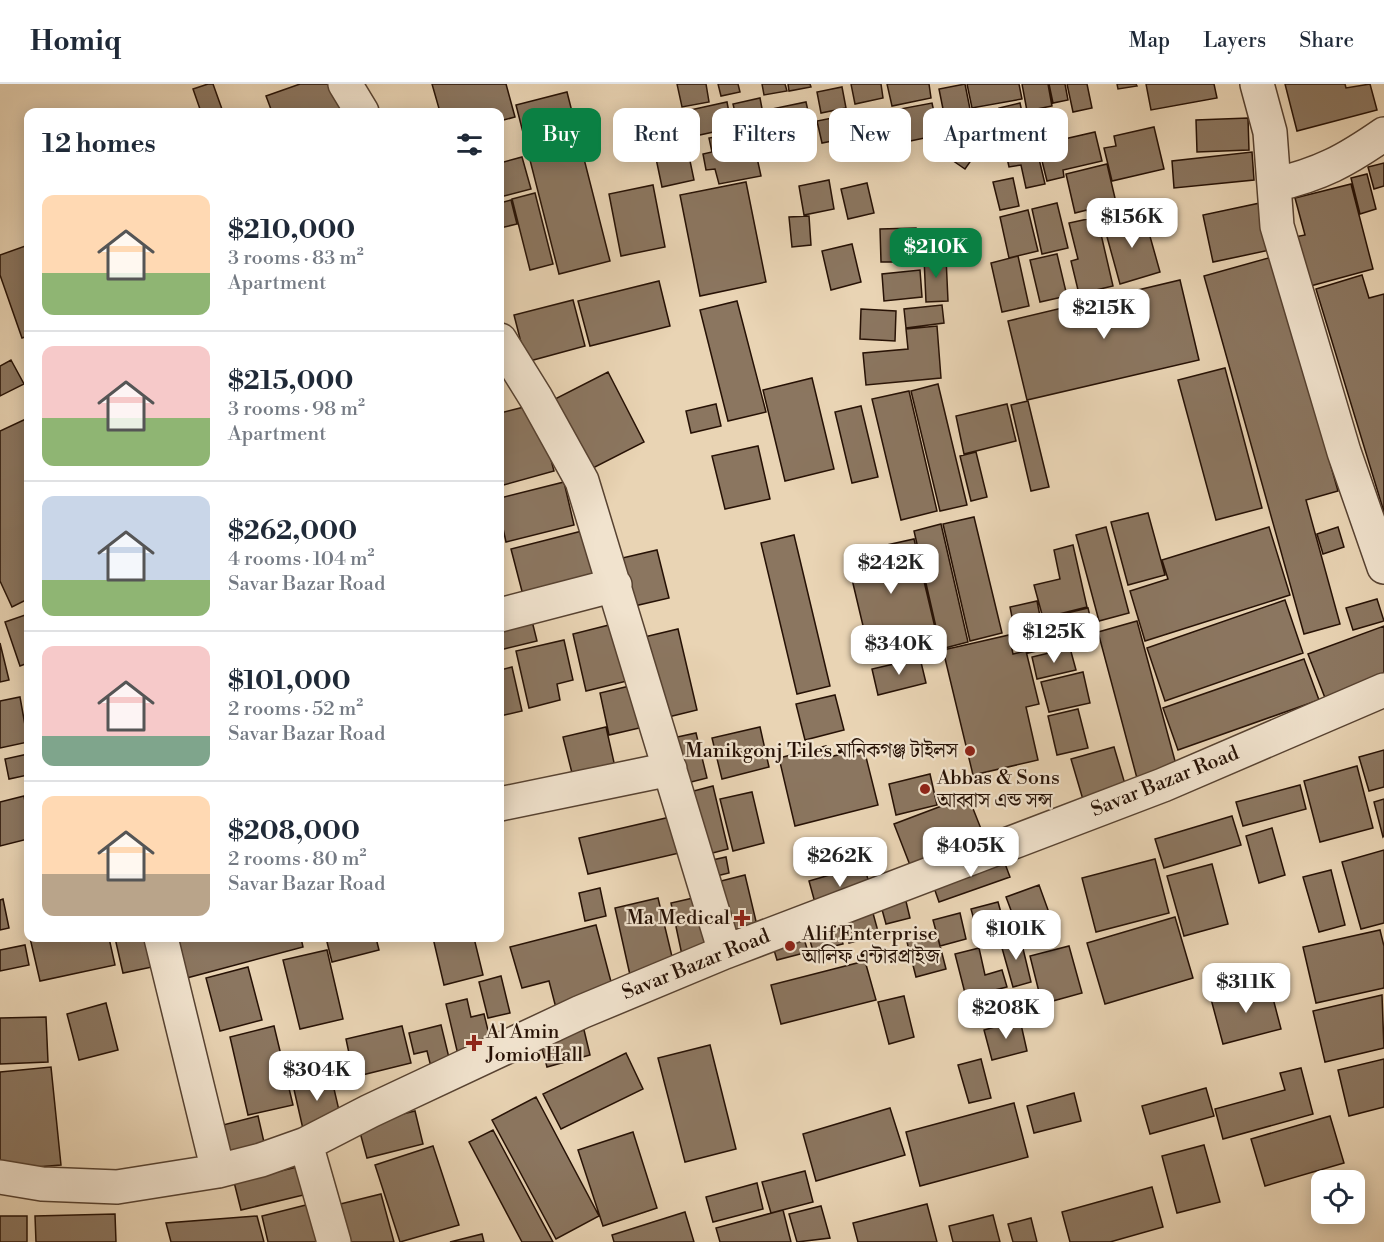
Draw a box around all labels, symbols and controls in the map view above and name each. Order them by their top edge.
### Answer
text: Homiq [30,24,121,59]
text: Map [1129,28,1170,54]
text: Layers [1203,28,1266,54]
text: Share [1299,28,1354,54]
chip: Buy [522,108,601,162]
chip: Rent [613,108,700,162]
chip: Filters [712,108,817,162]
chip: New [829,108,911,162]
chip: Apartment [923,108,1068,162]
text: 12 homes [42,128,156,160]
icon: filters [453,128,486,161]
pin: $156K [1090,198,1174,249]
text: $156K [1101,205,1163,230]
text: $210,000 [228,214,355,246]
icon: home [90,219,162,291]
pin: $210K [894,228,978,279]
text: $210K [904,235,968,260]
text: 3 rooms · 83 m² [228,246,364,271]
text: Apartment [228,271,326,296]
pin: $215K [1062,289,1146,340]
text: $215K [1073,296,1135,321]
text: $215,000 [228,365,353,397]
icon: home [90,370,162,442]
text: 3 rooms · 98 m² [228,397,365,422]
text: Apartment [228,422,326,447]
text: $262,000 [228,515,357,547]
icon: home [90,520,162,592]
pin: $242K [849,544,933,595]
text: 4 rooms · 104 m² [228,547,375,572]
text: $242K [858,551,924,576]
text: Savar Bazar Road [228,572,385,597]
pin: $125K [1012,613,1096,664]
text: $125K [1023,620,1086,645]
pin: $340K [857,625,941,676]
text: $340K [865,632,933,657]
text: $101,000 [228,665,351,697]
icon: home [90,670,162,742]
text: 2 rooms · 52 m² [228,697,363,722]
text: Savar Bazar Road [228,722,385,747]
place label: Manikgonj Tiles মানিকগঞ্জ টাইলস [685,738,959,764]
street label: Savar Bazar Road [1087,741,1243,823]
marker: Manikgonj Tiles মানিকগঞ্জ টাইলস [963,744,977,758]
place label: Abbas & Sons আব্বাস এন্ড সন্স [936,766,1060,814]
marker: Abbas & Sons আব্বাস এন্ড সন্স [918,782,932,796]
text: $208,000 [228,815,360,847]
icon: home [90,820,162,892]
pin: $405K [929,827,1013,878]
text: $405K [937,834,1005,859]
pin: $262K [798,837,882,888]
text: $262K [807,844,873,869]
text: 2 rooms · 80 m² [228,847,366,872]
text: Savar Bazar Road [228,872,385,897]
place label: Ma Medical [626,906,730,931]
pin: $101K [974,910,1058,961]
marker: Ma Medical [735,911,749,925]
text: $101K [986,917,1046,942]
place label: Alif Enterprise আলিফ এন্টারপ্রাইজ [801,922,941,970]
street label: Savar Bazar Road [618,924,774,1006]
marker: Alif Enterprise আলিফ এন্টারপ্রাইজ [783,939,797,953]
pin: $311K [1204,963,1288,1014]
text: $311K [1216,970,1276,995]
pin: $208K [964,989,1048,1040]
text: $208K [972,996,1040,1021]
place label: Al Amin Jomio Hall [485,1020,583,1068]
marker: Al Amin Jomio Hall [467,1036,481,1050]
pin: $304K [275,1051,359,1102]
text: $304K [283,1058,351,1083]
map controls [1311,1170,1365,1224]
button: locate [1311,1170,1365,1224]

